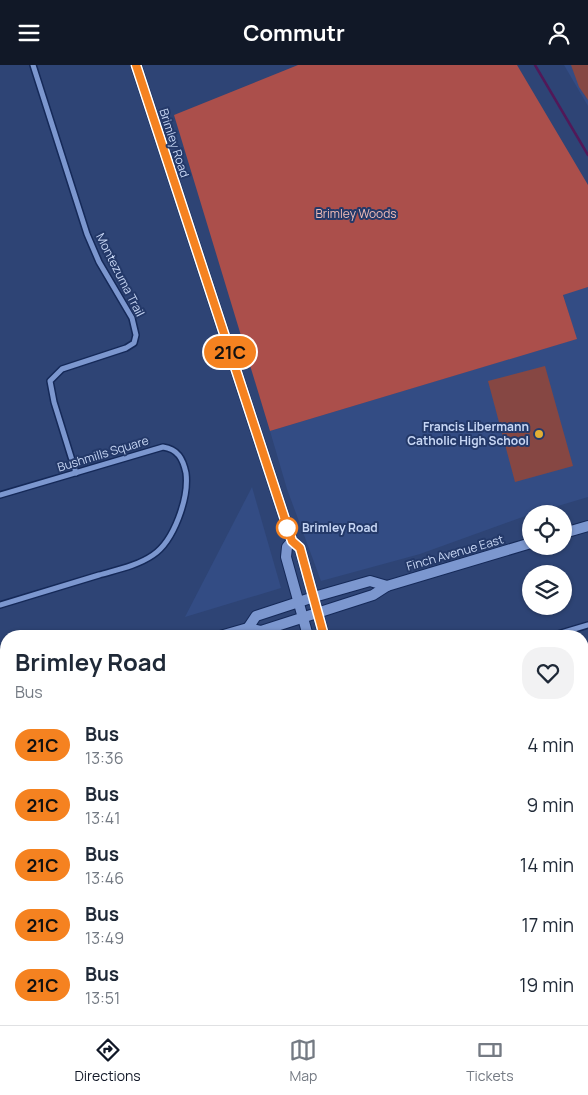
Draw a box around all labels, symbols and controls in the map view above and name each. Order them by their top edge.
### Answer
text: Commutr [243,18,345,48]
icon: menu [15,19,43,47]
icon: person [545,19,573,47]
street label: Brimley Road [155,106,194,179]
park label: Brimley Woods [315,205,397,222]
street label: Montezuma Trail [92,230,149,319]
line badge: 21C [201,336,259,368]
text: 21C [214,340,246,364]
place label: Francis Libermann Catholic High School [407,418,529,449]
marker: Francis Libermann Catholic High School [533,428,545,440]
street label: Bushmills Square [55,432,151,475]
map controls [522,505,572,615]
button: locate [522,505,572,555]
marker: Brimley Road [276,517,298,539]
place label: Brimley Road [302,519,378,536]
street label: Finch Avenue East [404,530,506,574]
button: layers [522,565,572,615]
text: Brimley Road [15,645,167,678]
button: heart [522,647,574,699]
text: Bus [15,681,43,703]
text: Bus [85,721,119,747]
text: 4 min [527,732,574,758]
text: 21C [27,733,58,757]
text: 13:36 [85,747,124,769]
text: Bus [85,781,119,807]
text: 9 min [527,792,574,818]
text: 21C [27,793,58,817]
text: 13:41 [85,807,121,829]
text: Bus [85,841,119,867]
text: 14 min [520,852,574,878]
text: 21C [27,853,58,877]
text: 13:46 [85,867,124,889]
text: Bus [85,901,119,927]
text: 17 min [521,912,574,938]
text: 21C [27,913,58,937]
text: 13:49 [85,927,124,949]
text: Bus [85,961,119,987]
text: 19 min [519,972,574,998]
text: 21C [27,973,58,997]
text: 13:51 [85,987,120,1009]
tab: Directions [74,1036,141,1085]
tab: Map [289,1036,317,1085]
tab: Tickets [466,1036,514,1085]

